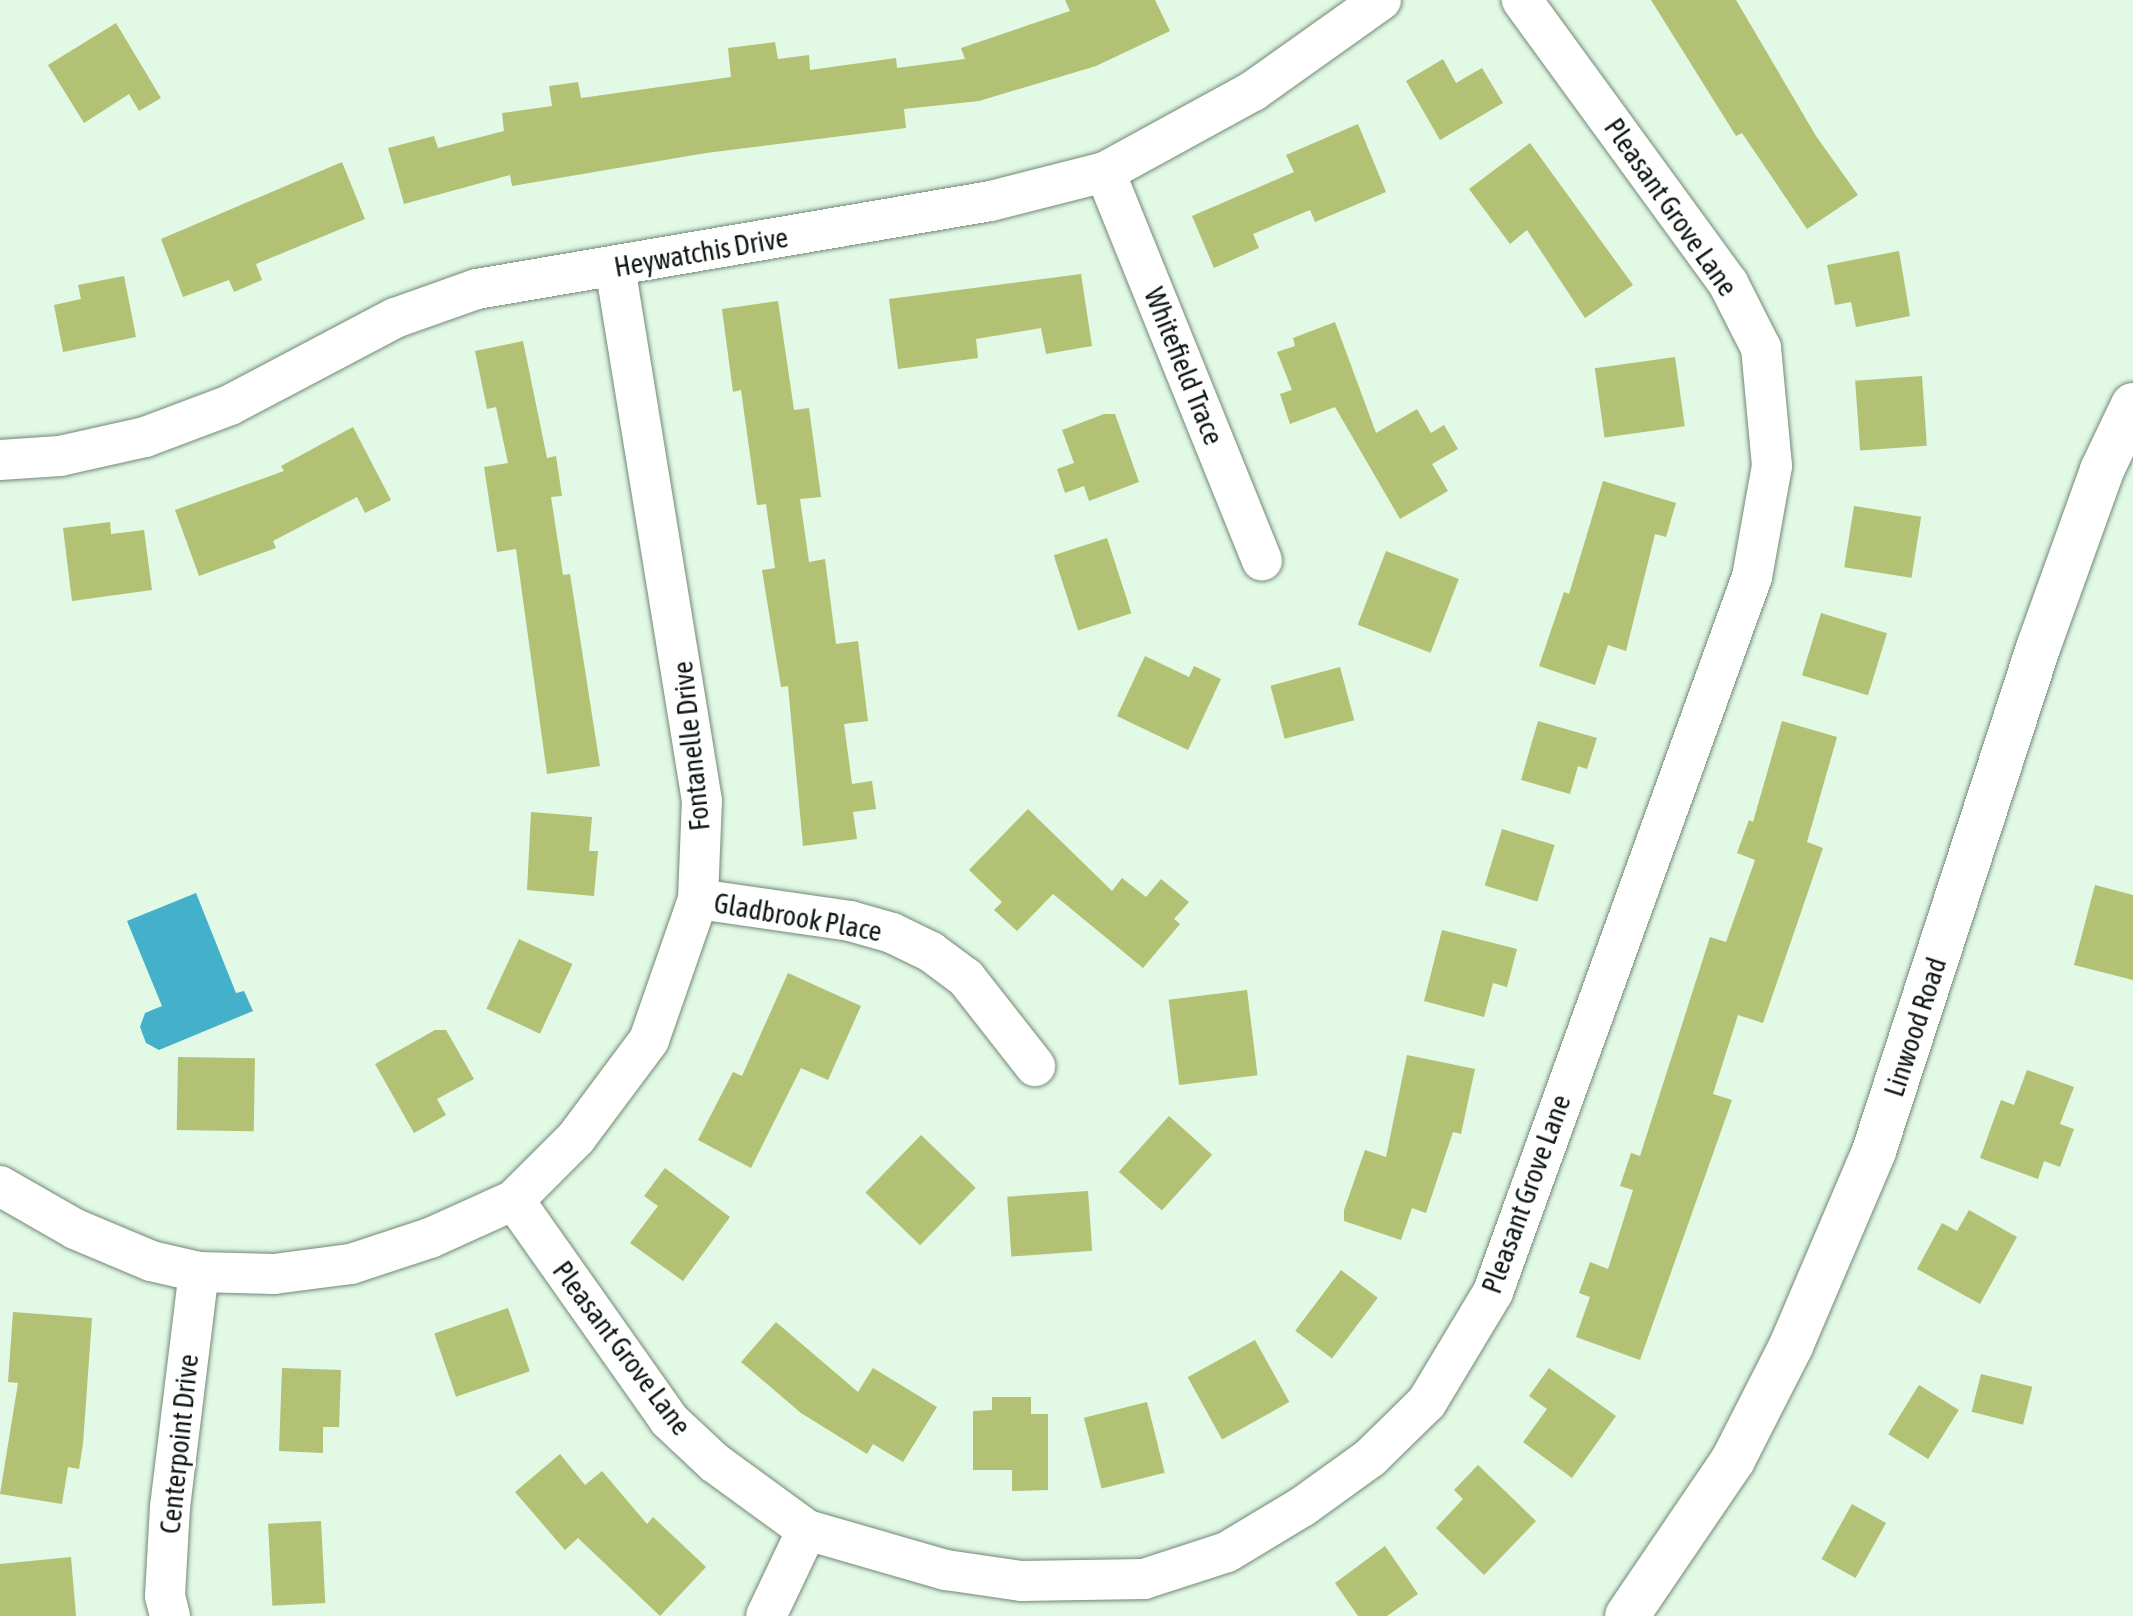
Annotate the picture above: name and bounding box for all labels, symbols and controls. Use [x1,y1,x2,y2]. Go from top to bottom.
street label: Pleasant Grove Lane [1597,112,1745,302]
street label: Heywatchis Drive [611,220,791,284]
street label: Whitefield Trace [1137,283,1231,449]
street label: Fontanelle Drive [665,660,717,832]
street label: Gladbrook Place [711,886,885,948]
street label: Linwood Road [1877,953,1953,1101]
street label: Pleasant Grove Lane [1474,1090,1578,1298]
street label: Pleasant Grove Lane [546,1254,698,1442]
street label: Centerpoint Drive [153,1353,205,1535]

